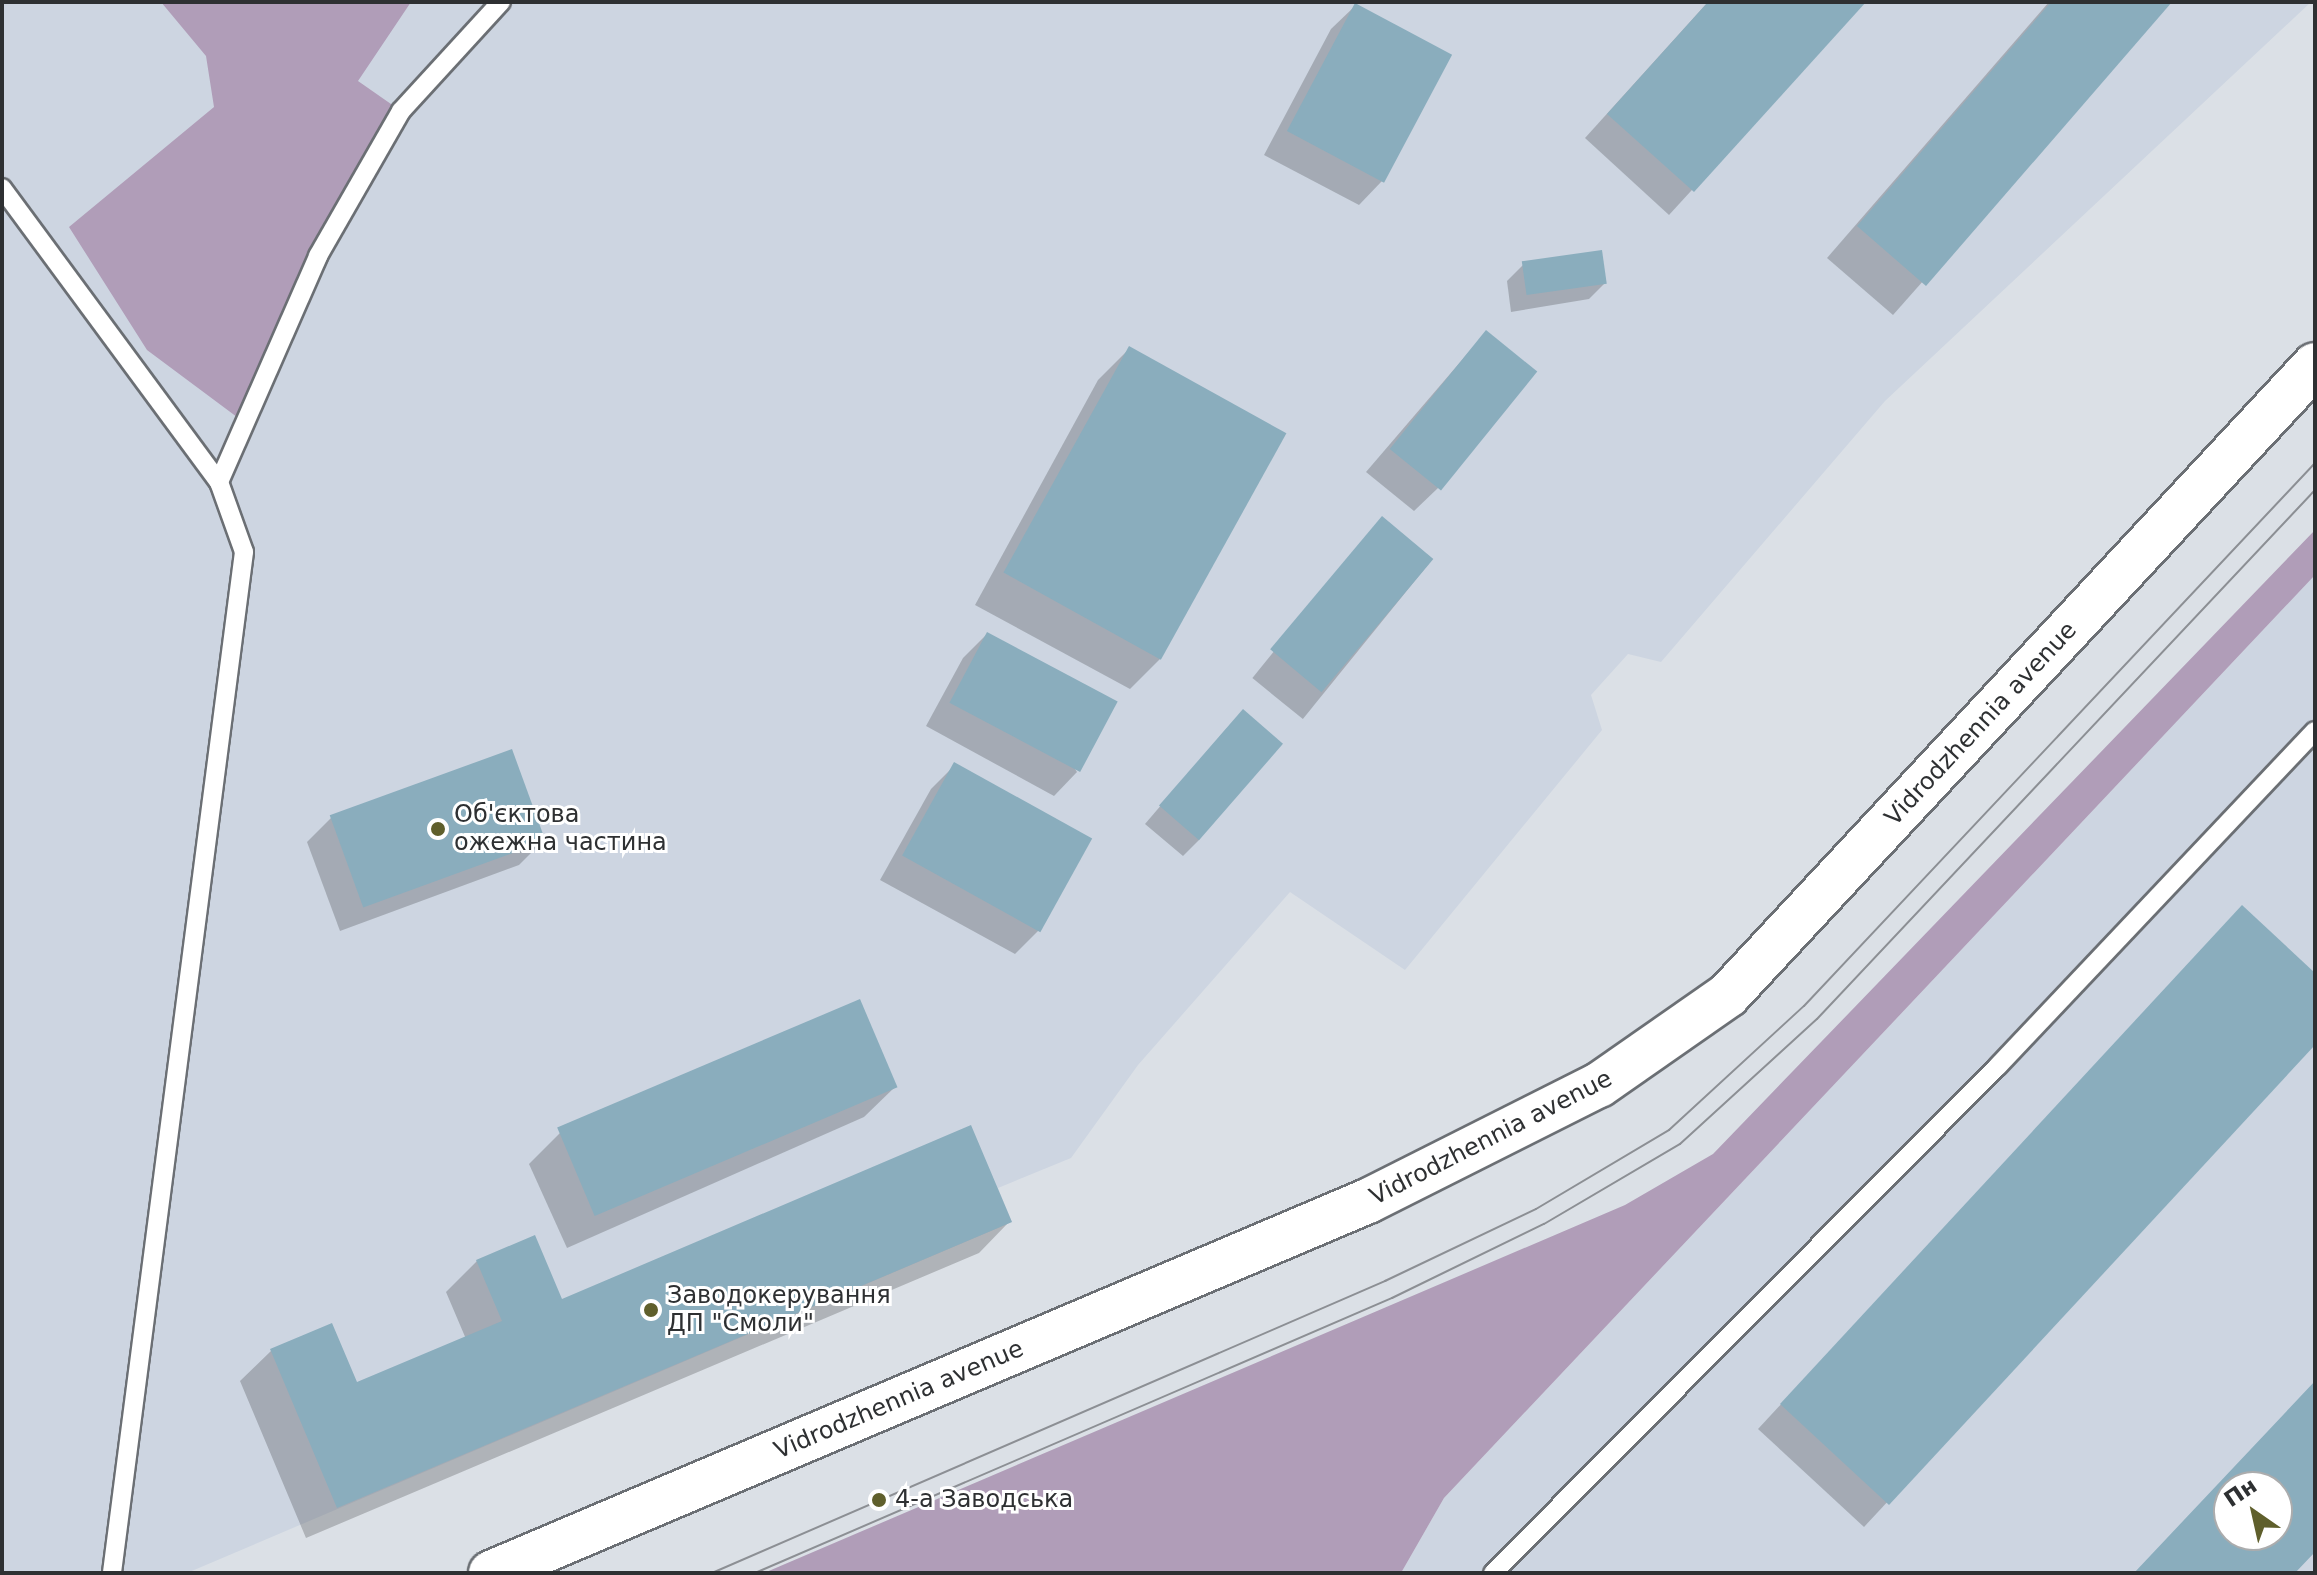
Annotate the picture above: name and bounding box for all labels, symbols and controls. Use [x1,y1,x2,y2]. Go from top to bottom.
street label: Vidrodzhennia avenue [1879,616,2083,832]
place label: Об'єктова ожежна частина [454,801,667,857]
marker: Об'єктова ожежна частина [429,820,447,838]
street label: Vidrodzhennia avenue [1365,1064,1617,1212]
place label: Заводокерування ДП "Смоли" [667,1282,891,1338]
marker: Заводокерування ДП "Смоли" [642,1301,660,1319]
street label: Vidrodzhennia avenue [770,1334,1028,1466]
north arrow [2213,1471,2293,1551]
text: Пн [2219,1473,2261,1512]
place label: 4-а Заводська [895,1486,1073,1514]
marker: 4-а Заводська [870,1491,888,1509]

